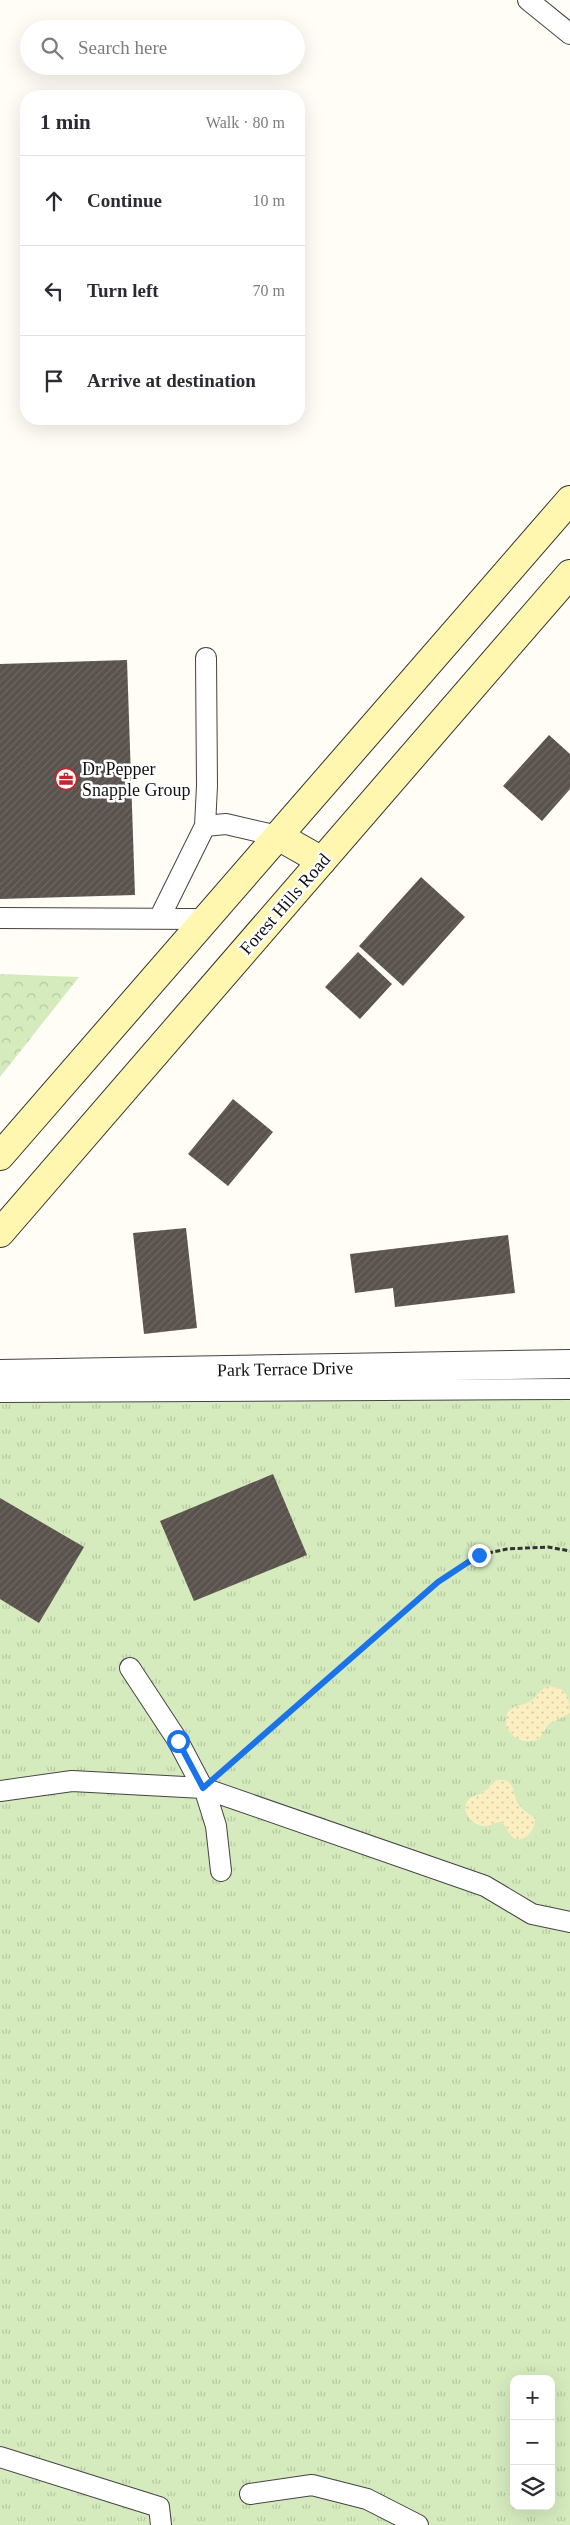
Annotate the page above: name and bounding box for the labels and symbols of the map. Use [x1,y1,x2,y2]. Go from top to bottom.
place label: Dr Pepper Snapple Group [82,759,190,800]
office icon: Dr Pepper Snapple Group [54,767,78,791]
street label: Forest Hills Road [236,850,334,958]
street label: Park Terrace Drive [217,1358,353,1380]
route end [468,1544,491,1567]
route start [167,1730,190,1753]

